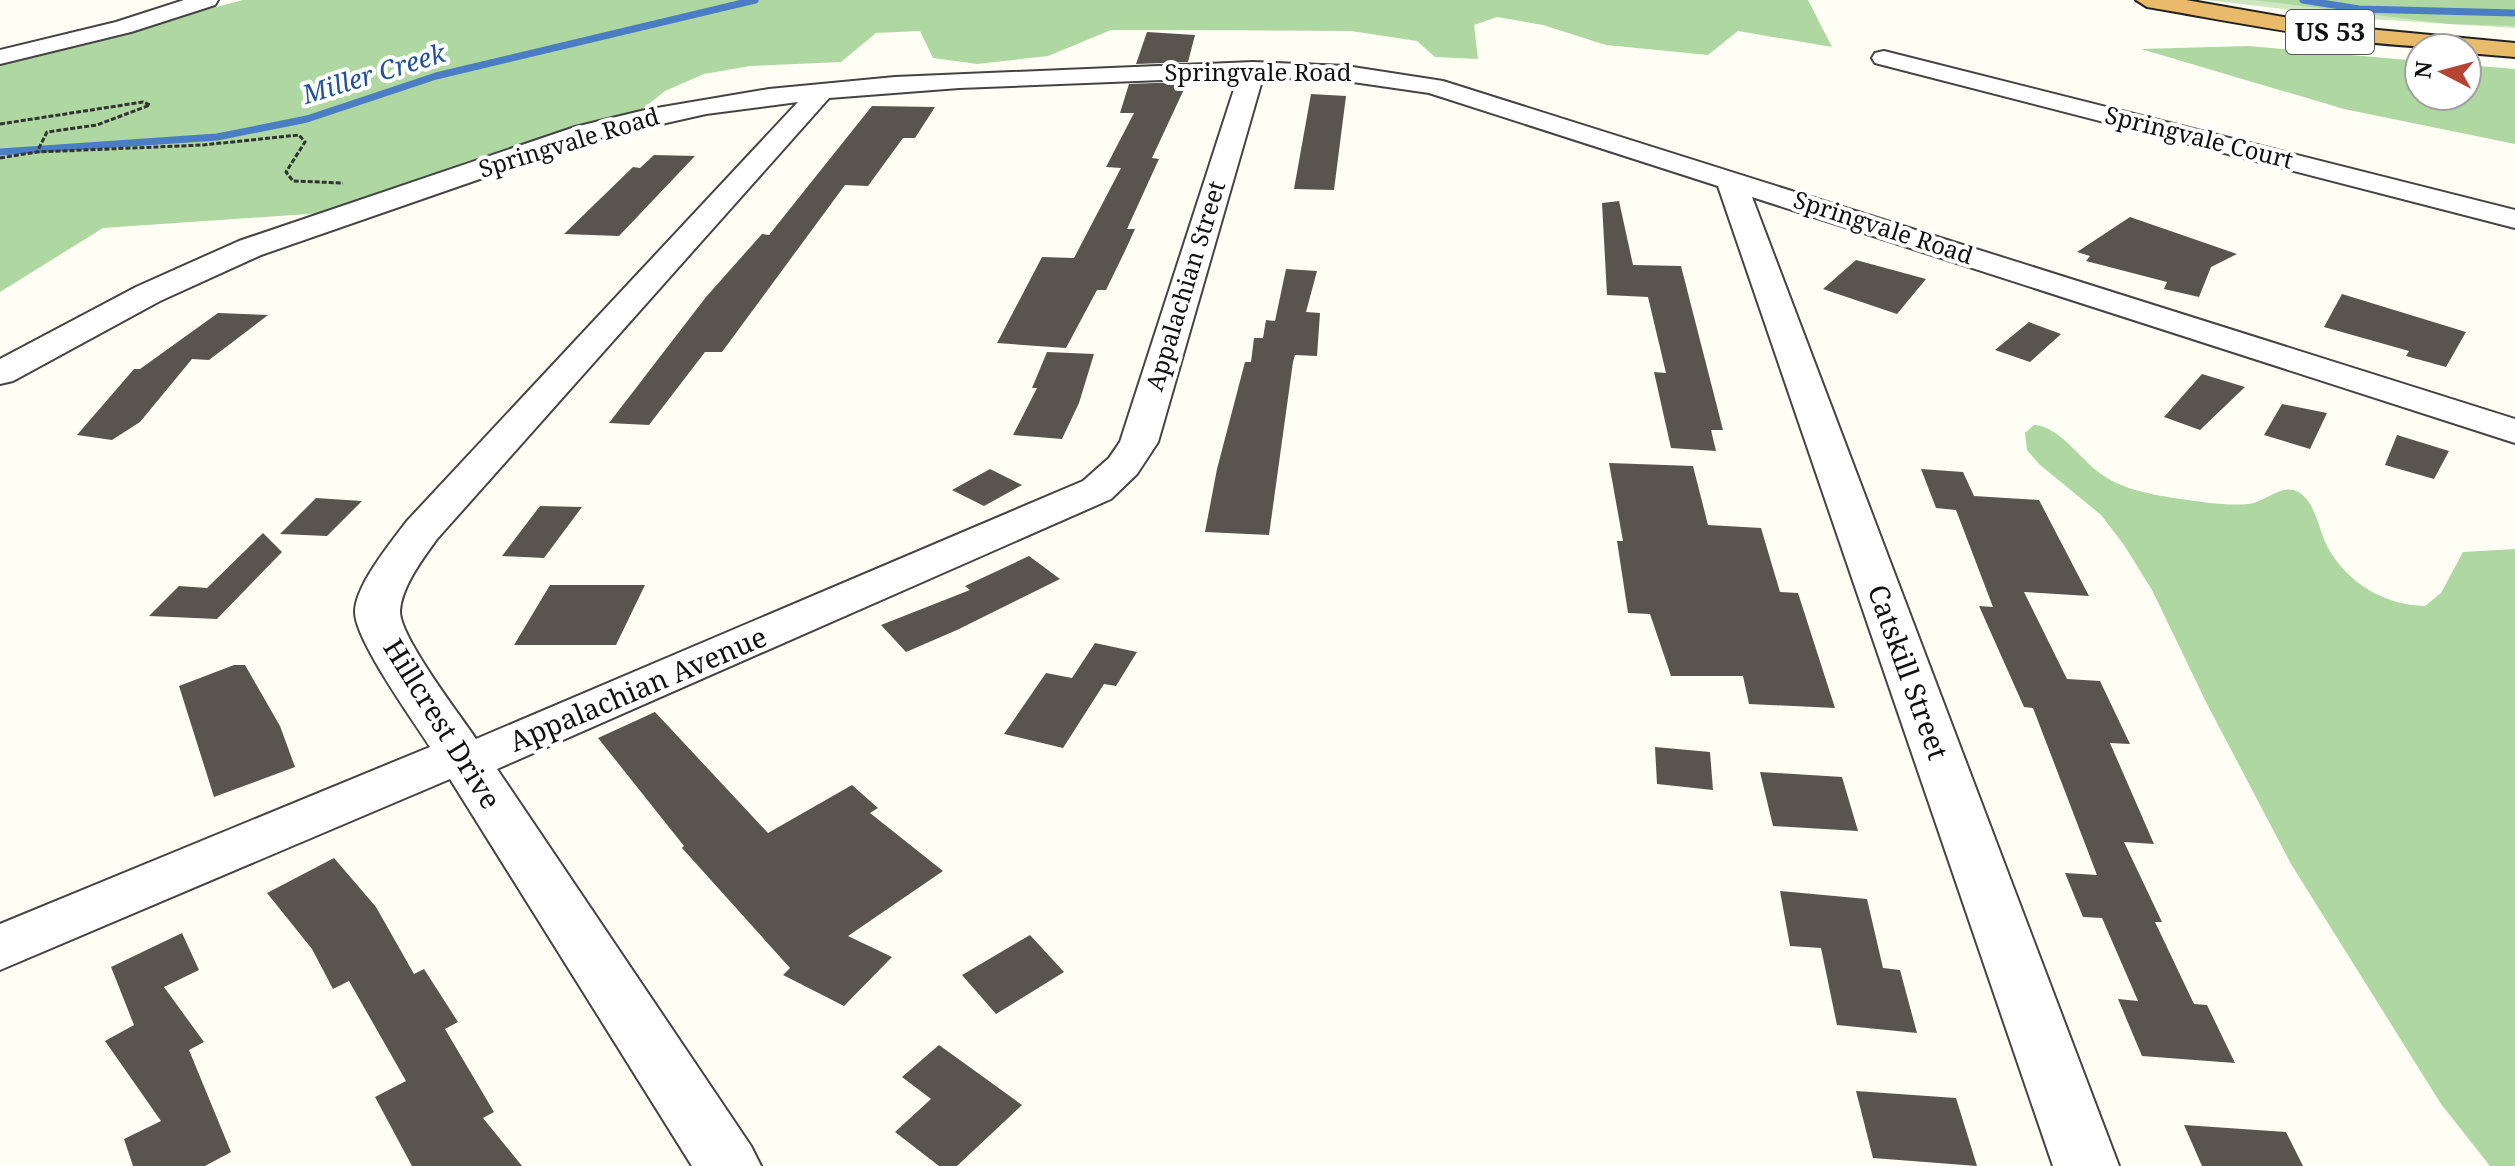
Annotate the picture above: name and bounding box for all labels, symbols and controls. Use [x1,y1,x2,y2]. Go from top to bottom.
road number: US 53 [2286,10,2374,54]
north arrow [2403,32,2483,112]
water label: Miller Creek [297,34,451,112]
street label: Springvale Road [1165,55,1352,88]
text: N [2406,60,2438,80]
street label: Springvale Court [2102,97,2297,176]
street label: Springvale Road [474,98,663,185]
street label: Appalachian Street [1137,177,1232,395]
street label: Springvale Road [1789,182,1978,271]
street label: Catskill Street [1860,579,1958,765]
street label: Appalachian Avenue [503,617,772,759]
street label: Hillcrest Drive [375,631,510,816]

